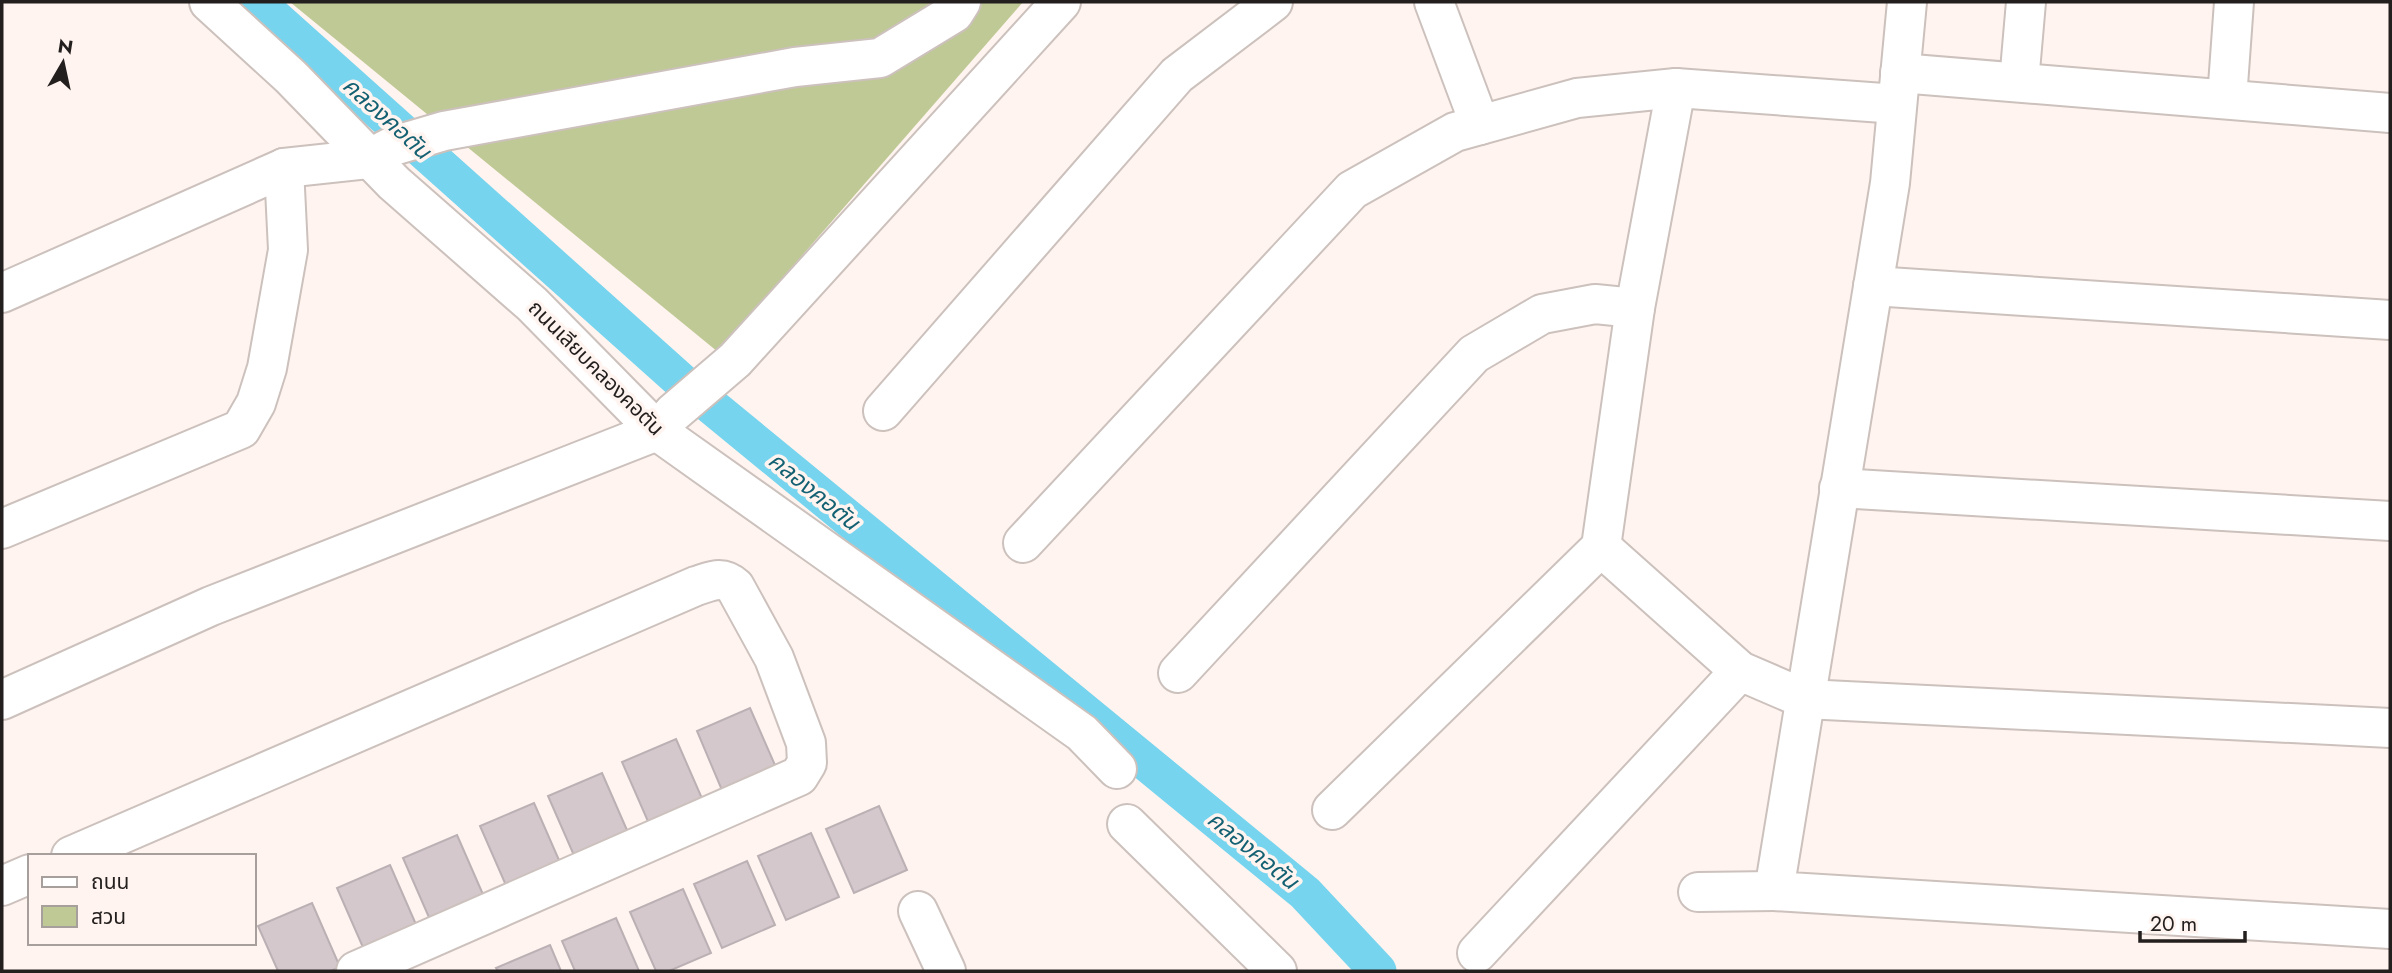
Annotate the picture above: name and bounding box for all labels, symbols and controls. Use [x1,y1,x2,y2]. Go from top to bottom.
north arrow [28,28,98,98]
text: N [56,32,75,61]
water label: คลองคอตัน [335,69,440,168]
street label: ถนนเลียบคลองคอตัน [521,293,671,443]
water label: คลองคอตัน [761,444,868,540]
water label: คลองคอตัน [1200,803,1307,899]
legend [28,854,256,945]
text: ถนน [91,867,129,897]
scale bar [2140,900,2245,944]
text: สวน [91,902,126,932]
text: 20 m [2150,909,2197,939]

